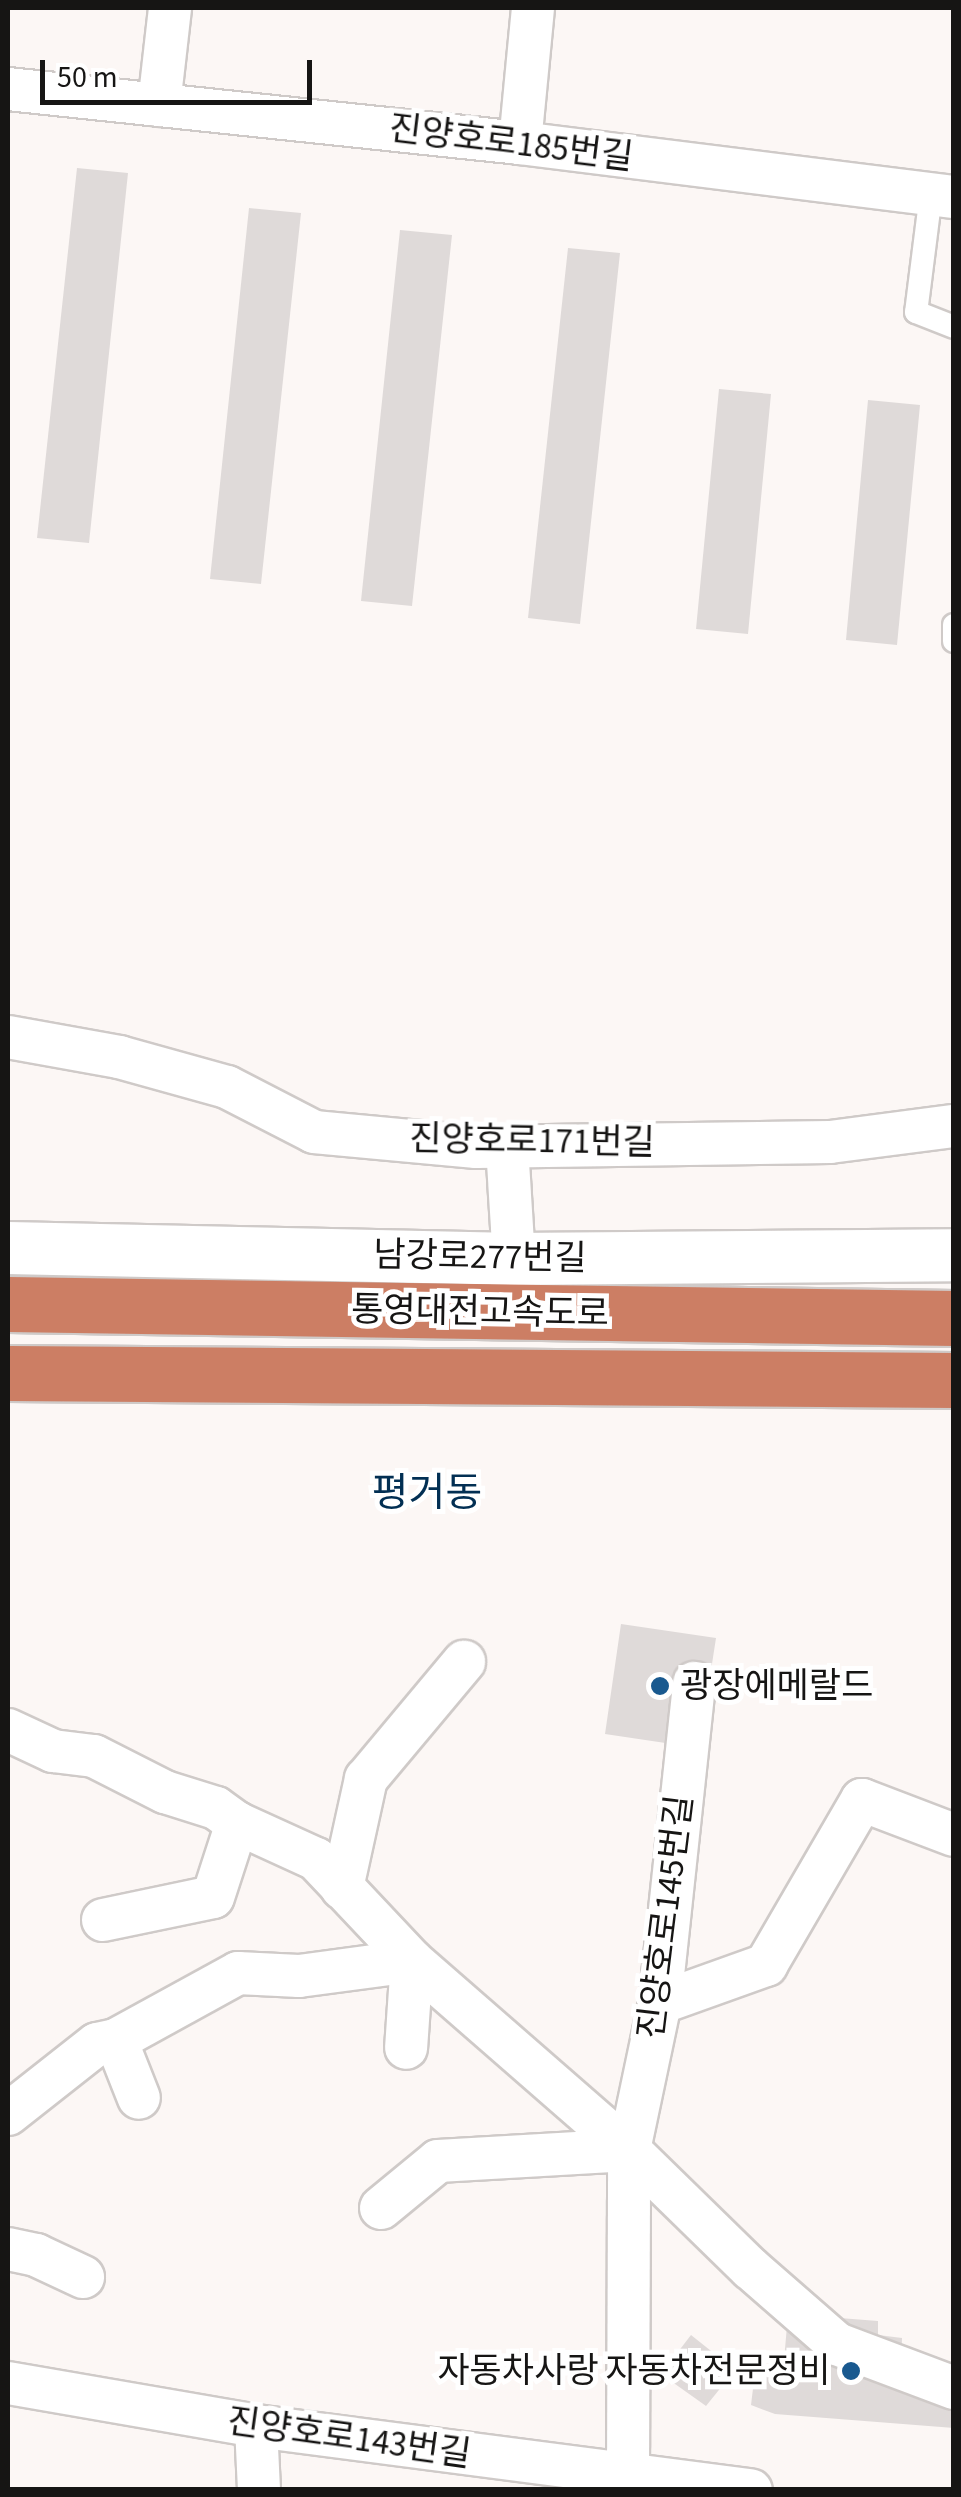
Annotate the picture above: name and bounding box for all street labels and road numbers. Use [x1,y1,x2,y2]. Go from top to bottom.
street label: 진양호로185번길 [387,107,635,179]
street label: 진양호로171번길 [409,1118,655,1164]
street label: 남강로277번길 [373,1234,587,1280]
street label: 통영대전고속도로 [351,1289,609,1335]
street label: 진양호로145번길 [630,1793,702,2041]
street label: 진양호로143번길 [225,2400,473,2476]

